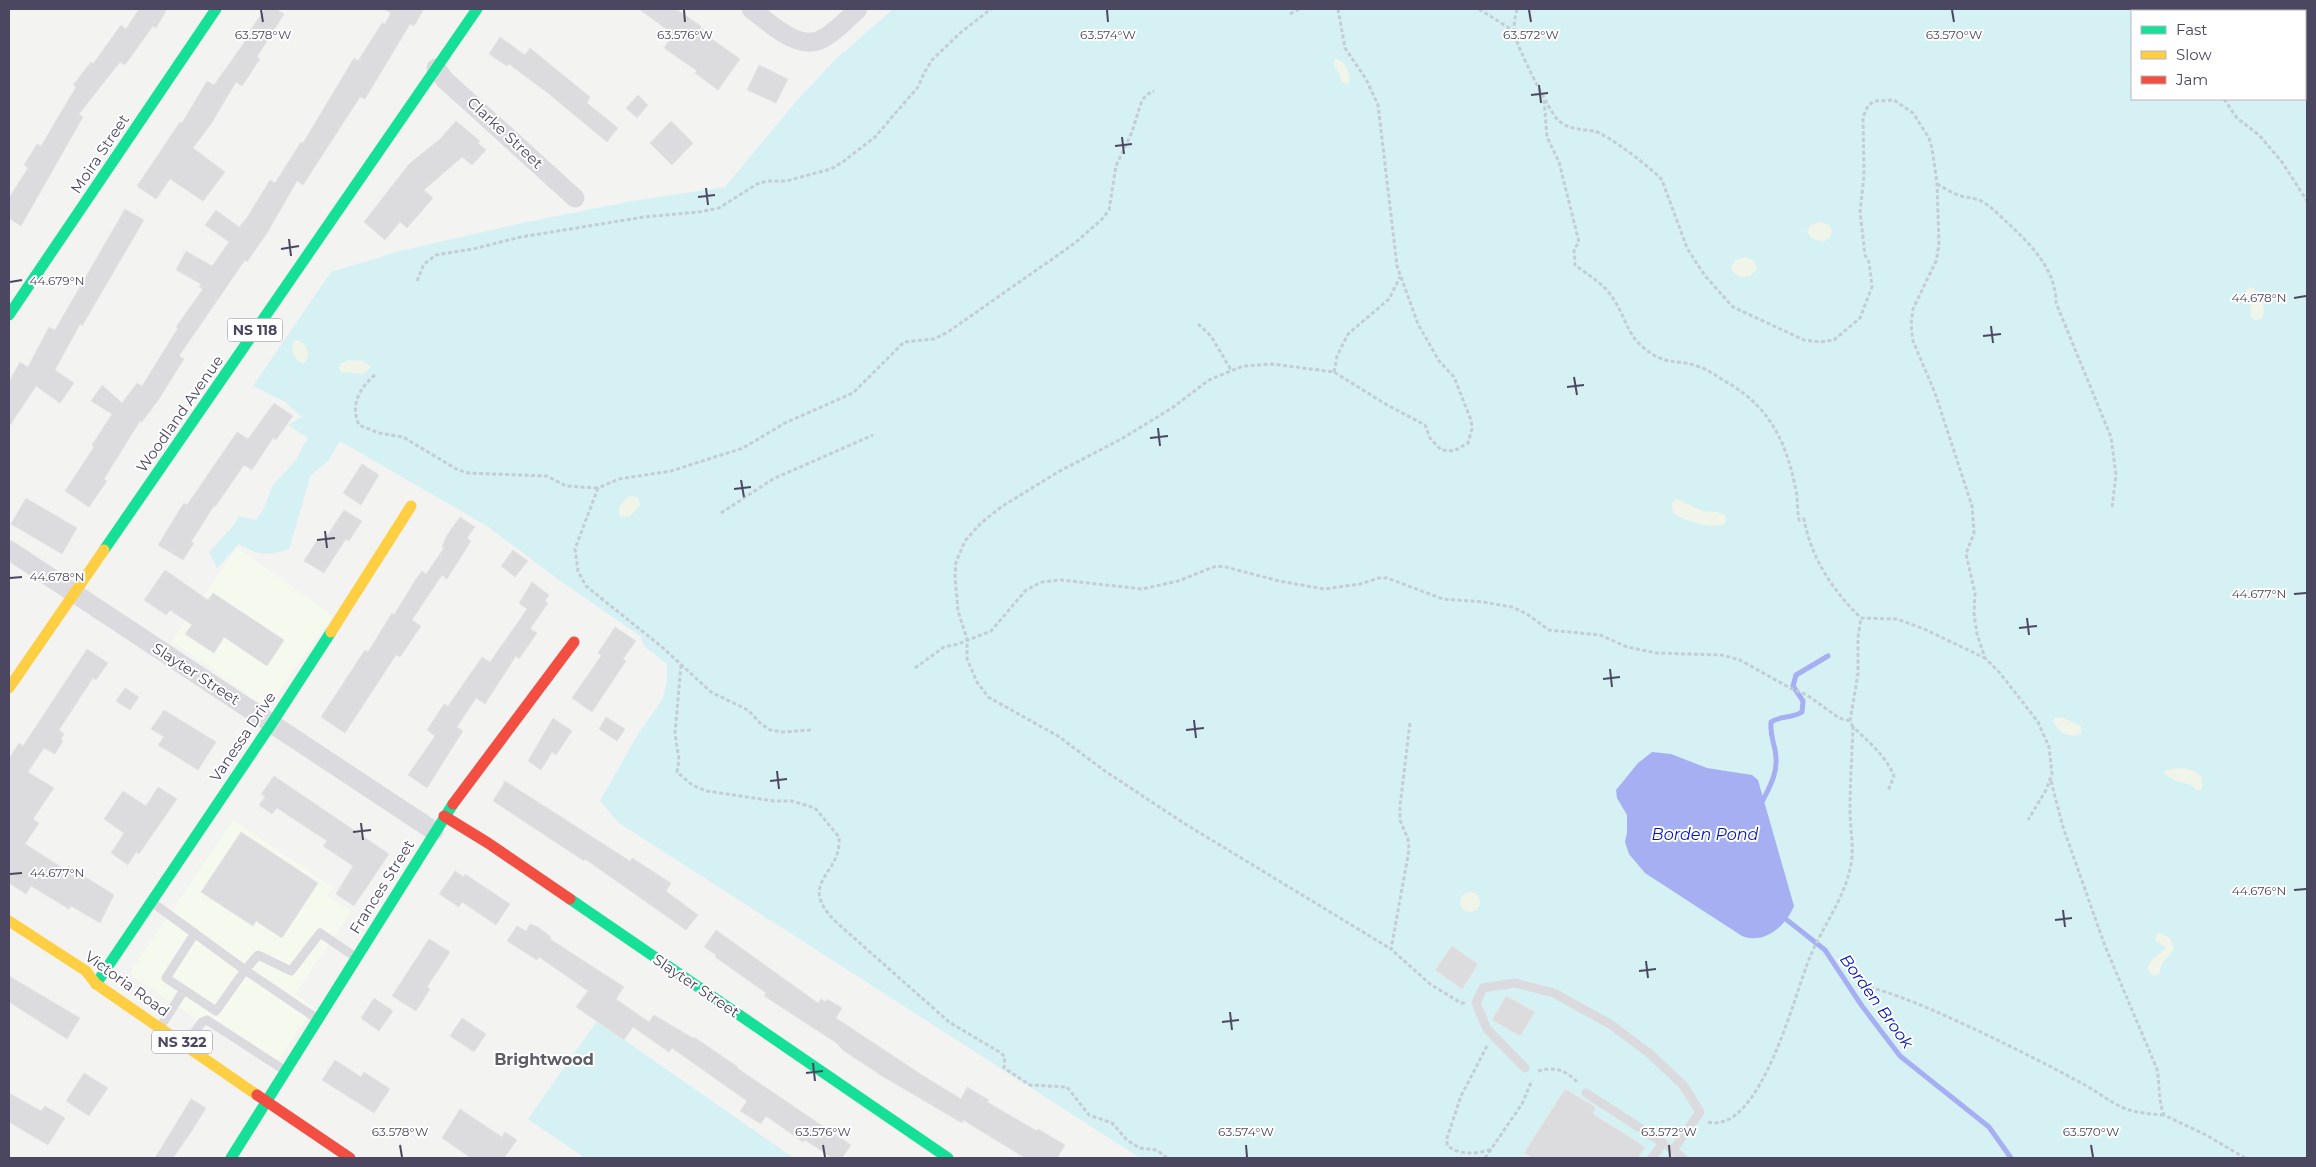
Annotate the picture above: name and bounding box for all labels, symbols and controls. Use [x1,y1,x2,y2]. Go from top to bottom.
legend [2131,10,2306,100]
text: Fast [2176,20,2207,39]
text: 63.578°W [235,27,291,42]
text: 63.576°W [657,27,713,42]
text: 63.574°W [1080,27,1136,42]
text: 63.572°W [1503,27,1559,42]
text: 63.570°W [1926,27,1982,42]
text: Slow [2176,45,2212,64]
text: Jam [2175,70,2208,89]
street label: Clarke Street [464,93,547,172]
street label: Moira Street [66,111,133,197]
text: 44.679°N [30,273,84,288]
text: 44.678°N [2231,290,2287,305]
road number: NS 118 [228,318,282,342]
street label: Woodland Avenue [132,352,227,476]
text: 44.678°N [29,569,85,584]
text: 44.677°N [2232,586,2286,601]
street label: Slayter Street [149,638,243,709]
street label: Vanessa Drive [206,688,280,785]
water label: Borden Pond [1652,825,1759,844]
street label: Frances Street [345,836,418,937]
text: 44.677°N [30,865,84,880]
text: 44.676°N [2232,883,2286,898]
street label: Victoria Road [81,947,173,1021]
street label: Slayter Street [649,950,743,1021]
water label: Borden Brook [1836,951,1918,1053]
road number: NS 322 [152,1030,212,1054]
district label: Brightwood [494,1050,594,1069]
text: 63.578°W [372,1124,428,1139]
text: 63.576°W [795,1124,851,1139]
text: 63.574°W [1218,1124,1274,1139]
text: 63.572°W [1641,1124,1697,1139]
text: 63.570°W [2063,1124,2119,1139]

